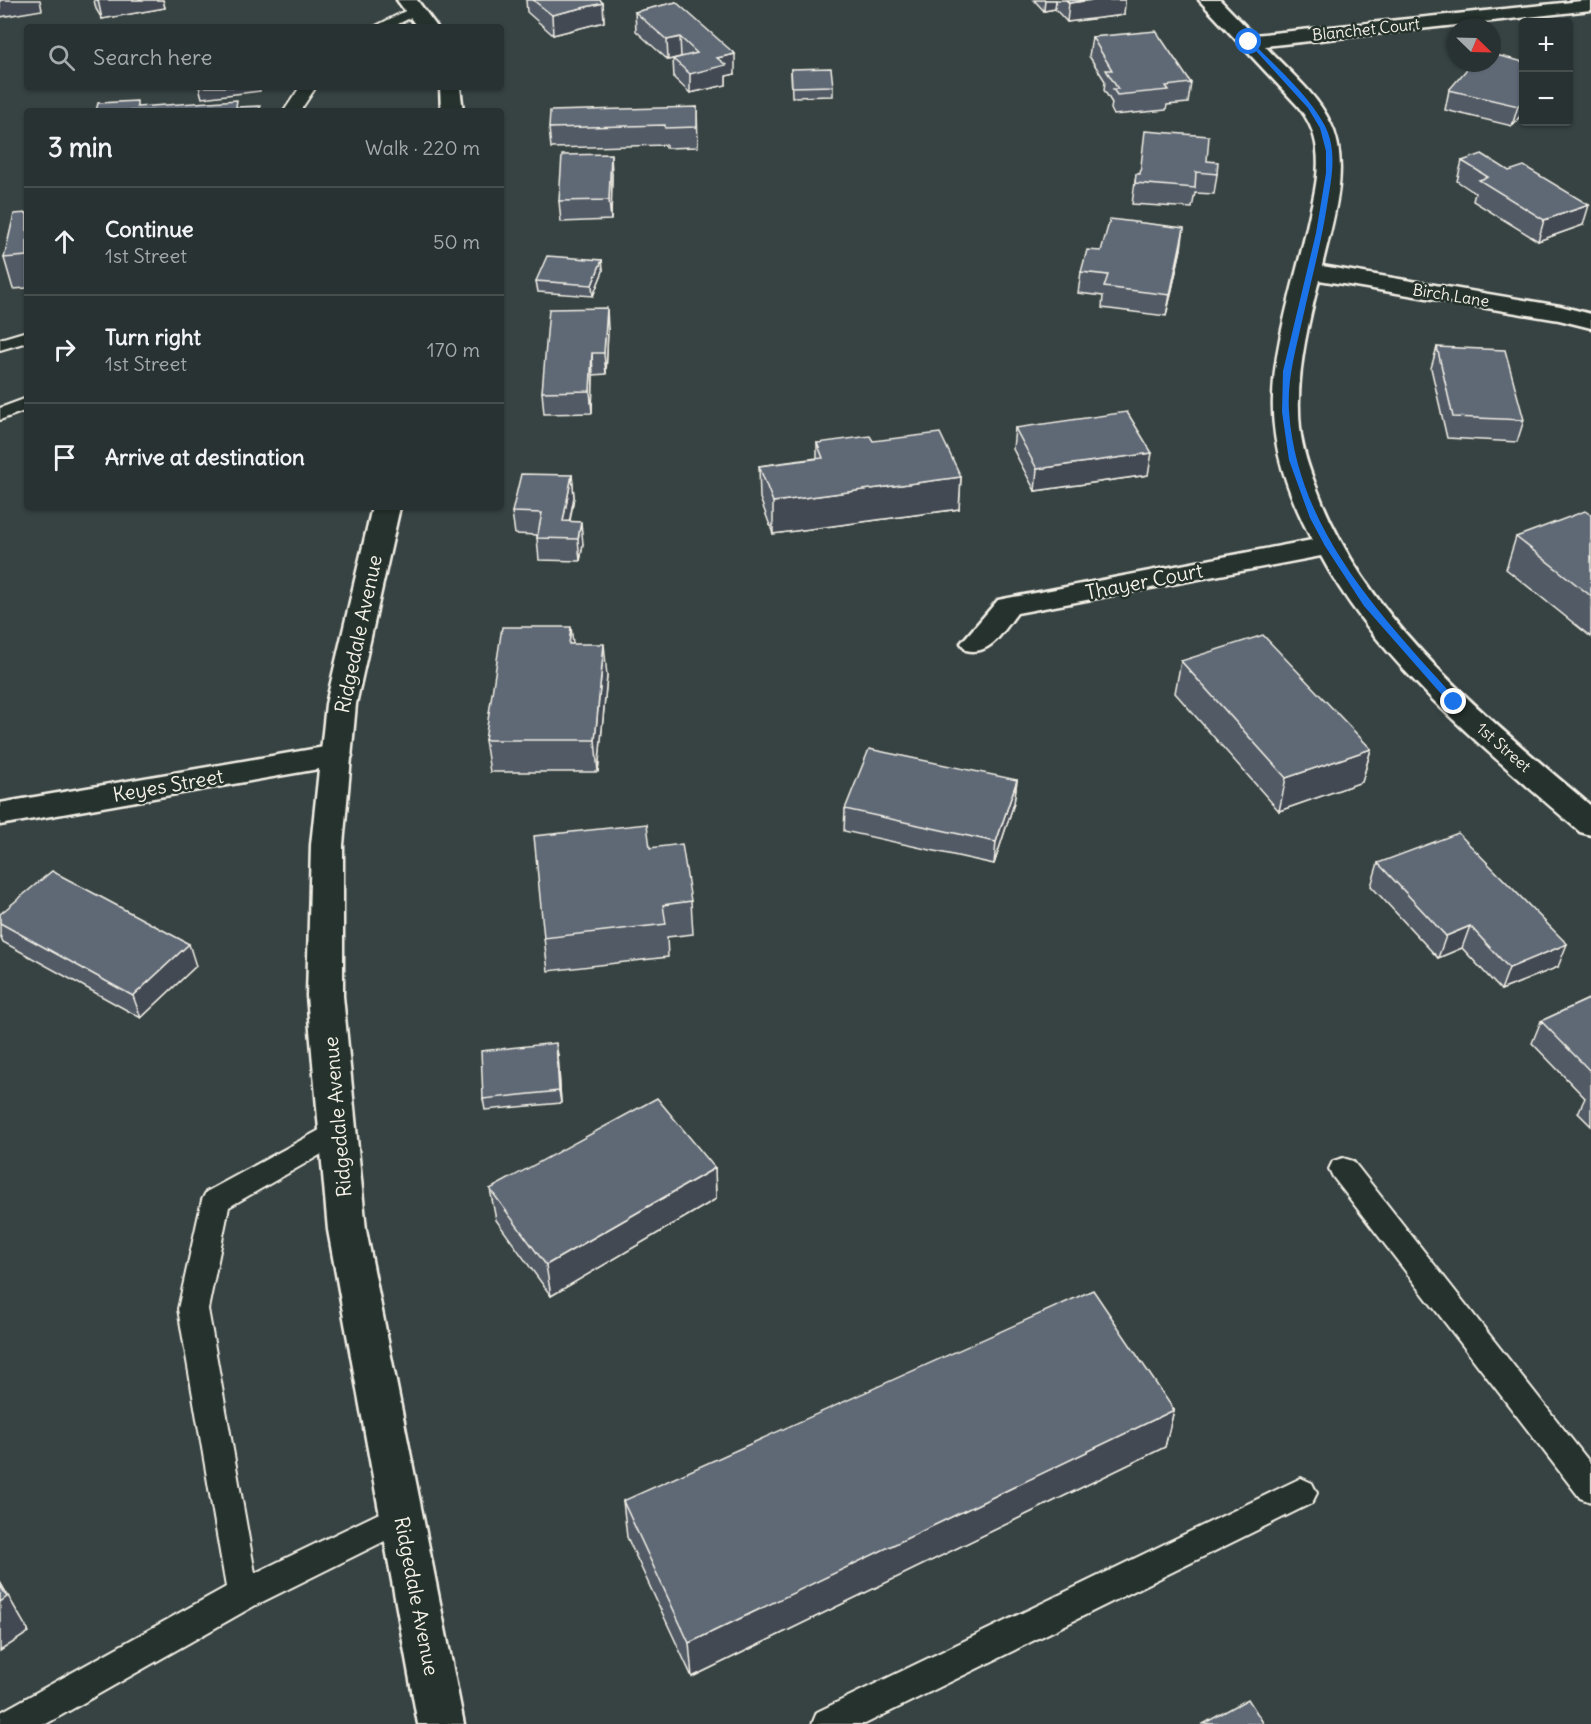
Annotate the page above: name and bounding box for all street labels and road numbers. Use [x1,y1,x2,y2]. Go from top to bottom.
street label: Blanchet Court [1311,13,1421,45]
street label: Birch Lane [1411,279,1491,311]
street label: Ridgedale Avenue [329,553,387,715]
street label: Thayer Court [1083,557,1205,605]
street label: 1st Street [1473,718,1536,776]
street label: Keyes Street [111,763,226,807]
street label: Ridgedale Avenue [318,1036,356,1198]
street label: Ridgedale Avenue [389,1515,445,1677]

